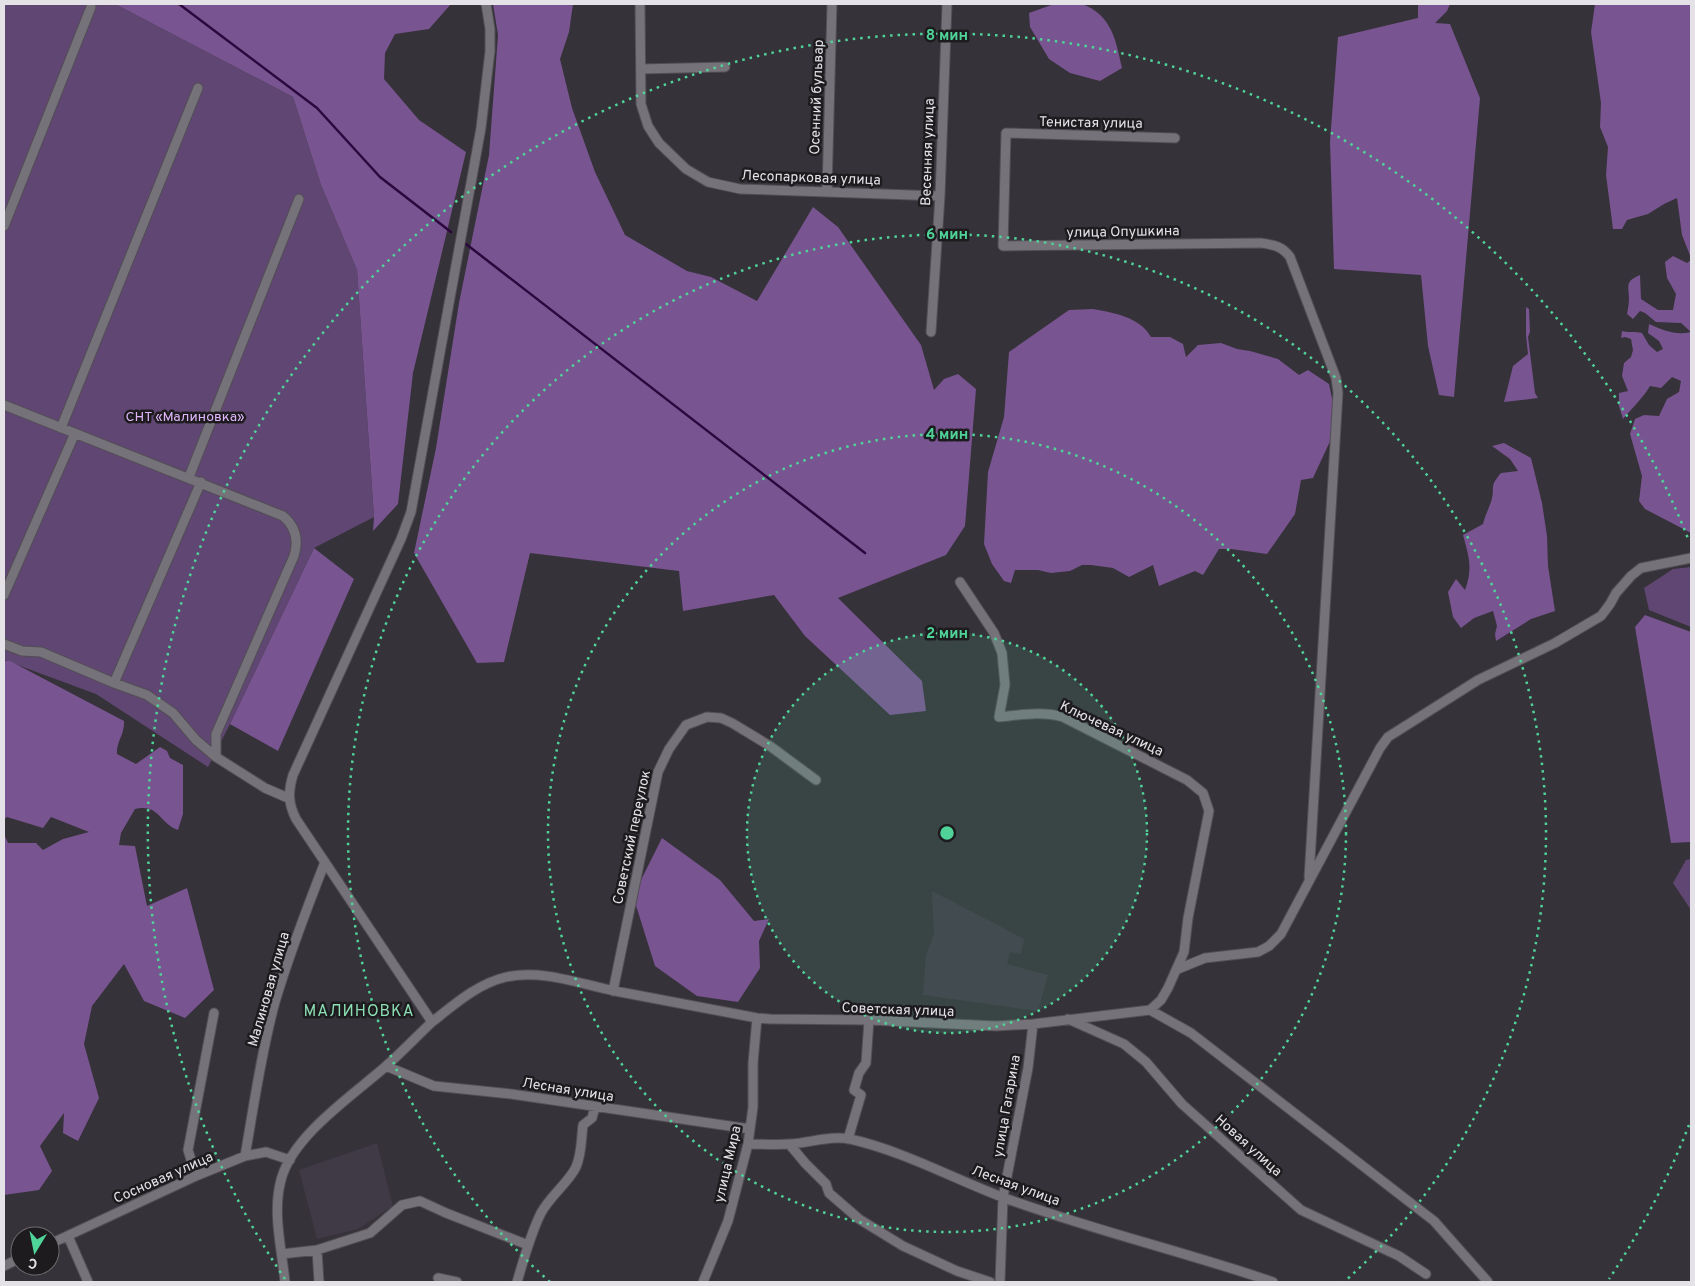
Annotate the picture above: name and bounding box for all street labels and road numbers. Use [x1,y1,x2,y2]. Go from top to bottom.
street label: Осенний бульвар [807,39,828,155]
street label: Весенняя улица [918,98,939,206]
street label: Тенистая улица [1039,114,1143,133]
street label: Лесопарковая улица [741,168,881,189]
street label: улица Опушкина [1066,223,1180,242]
street label: Ключевая улица [1057,698,1166,761]
street label: Советский переулок [610,769,655,906]
street label: Малиновая улица [245,930,294,1049]
street label: Советская улица [841,1000,955,1021]
street label: улица Гагарина [990,1054,1025,1159]
street label: Лесная улица [521,1075,615,1106]
street label: Новая улица [1211,1112,1285,1181]
street label: улица Мира [711,1124,746,1204]
street label: Сосновая улица [111,1149,216,1208]
street label: Лесная улица [969,1163,1062,1210]

